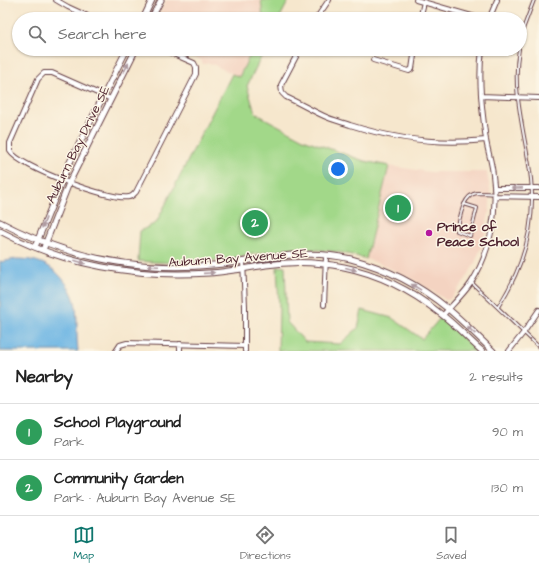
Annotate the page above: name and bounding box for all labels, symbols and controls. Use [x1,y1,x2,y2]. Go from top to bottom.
search box [12,12,527,56]
icon: search [26,23,48,45]
text: Search here [58,24,147,45]
one-way arrow [123,62,130,74]
street label: Auburn Bay Drive SE [42,82,115,207]
your location [328,159,348,179]
one-way arrow [510,185,523,191]
pin: 1 [385,193,411,223]
pin: 2 [242,208,268,238]
one-way arrow [41,218,47,230]
place label: Prince of Peace School [437,218,519,251]
marker: Prince of Peace School [424,228,434,238]
street label: Auburn Bay Avenue SE [168,244,309,273]
one-way arrow [74,259,86,265]
one-way arrow [147,263,159,270]
one-way arrow [346,266,358,272]
one-way arrow [203,269,215,276]
one-way arrow [411,283,421,291]
one-way arrow [466,325,476,335]
text: Nearby [16,365,73,389]
text: 2 results [469,368,523,386]
text: School Playground [54,412,181,433]
text: 1 [28,423,30,441]
text: 90 m [492,423,523,441]
text: Park [54,433,84,451]
text: Community Garden [54,468,184,489]
text: 2 [25,479,33,497]
text: 130 m [491,479,523,497]
text: Park · Auburn Bay Avenue SE [54,489,236,507]
tab: Map [73,524,95,563]
tab: Directions [240,524,291,563]
tab: Saved [436,524,466,563]

